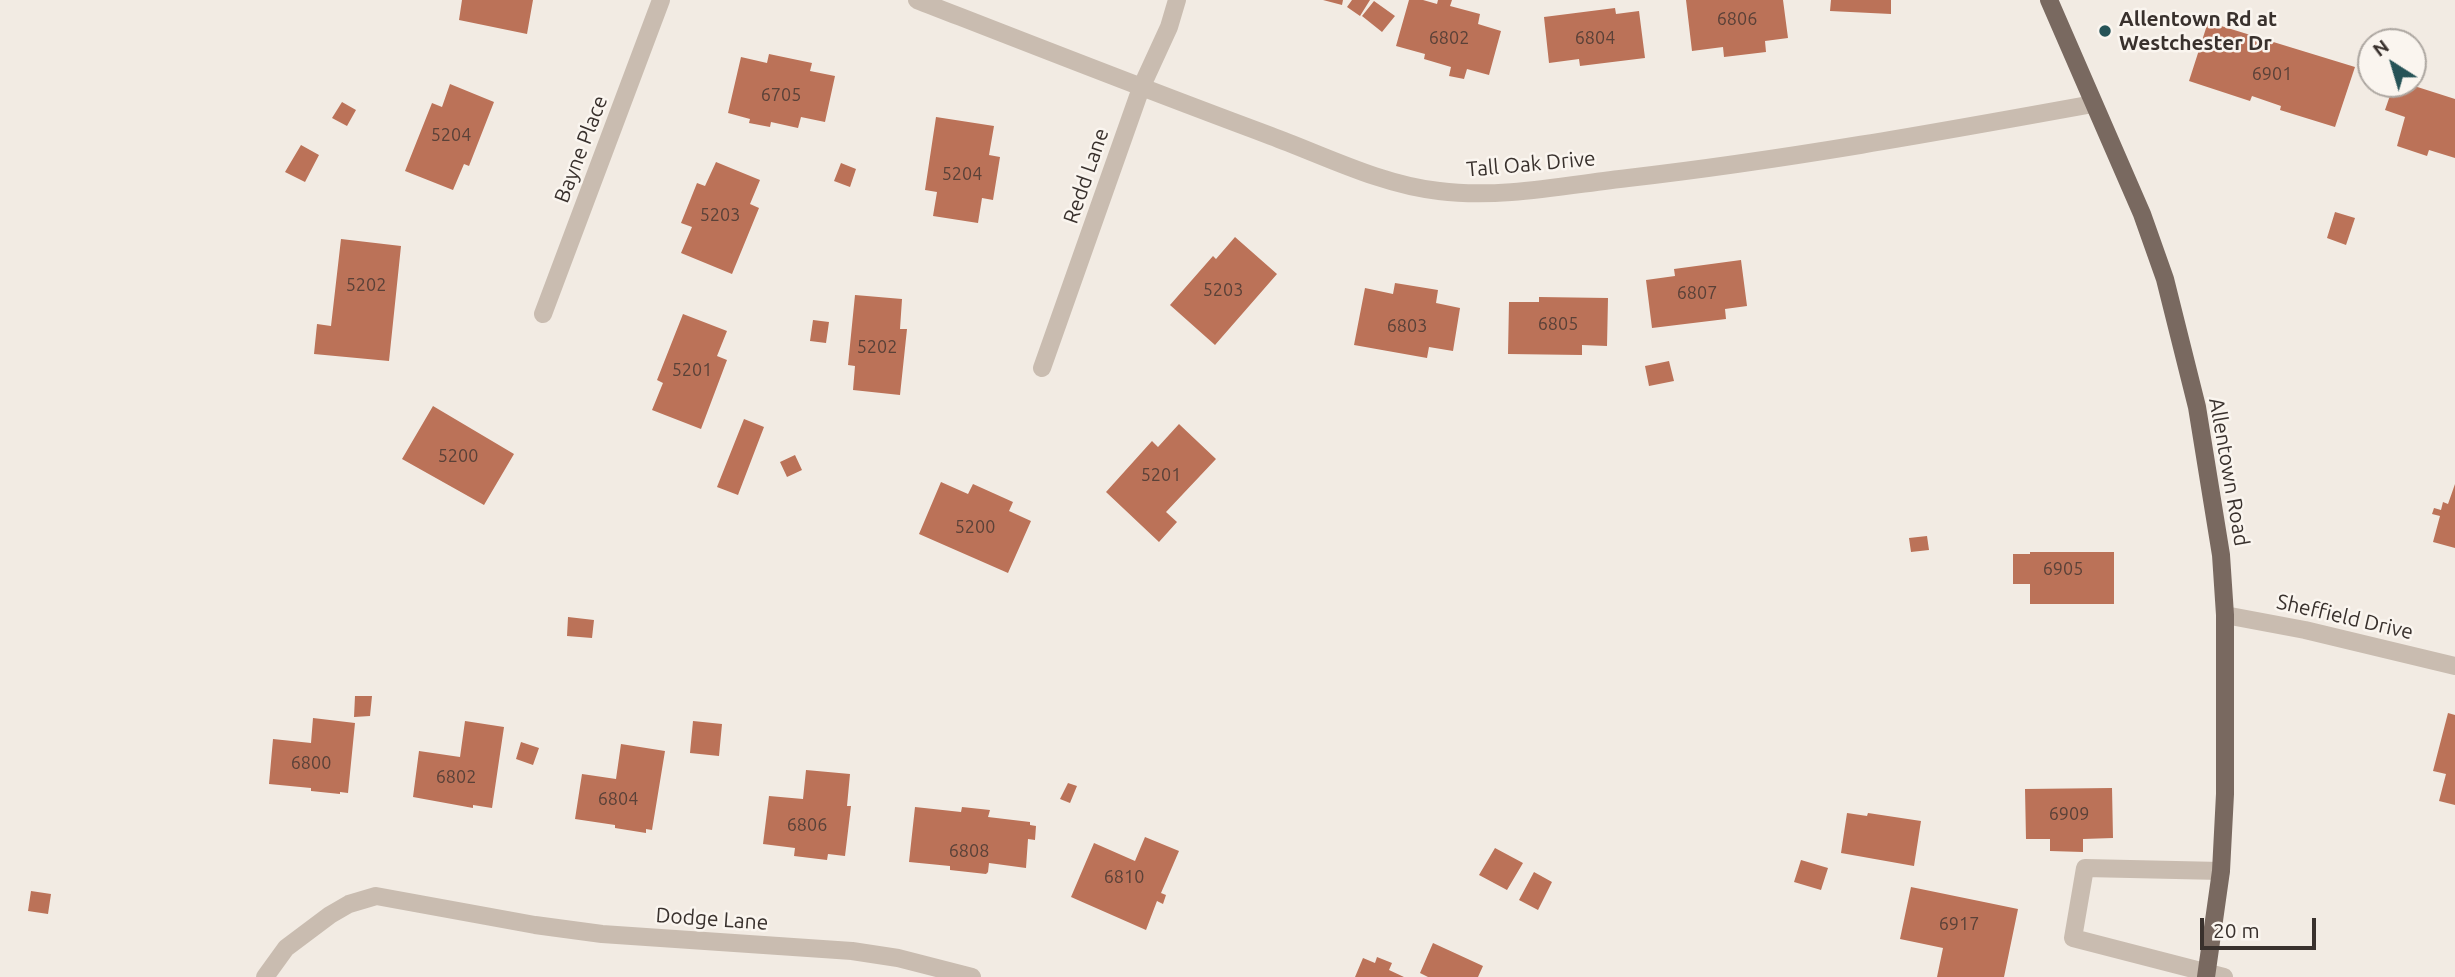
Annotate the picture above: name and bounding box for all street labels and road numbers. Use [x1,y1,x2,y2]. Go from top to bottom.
street label: Bayne Place [549,92,613,206]
street label: Redd Lane [1058,125,1114,227]
street label: Tall Oak Drive [1465,146,1597,182]
street label: Allentown Road [2204,396,2254,548]
street label: Sheffield Drive [2274,589,2416,645]
street label: Dodge Lane [655,902,769,936]

